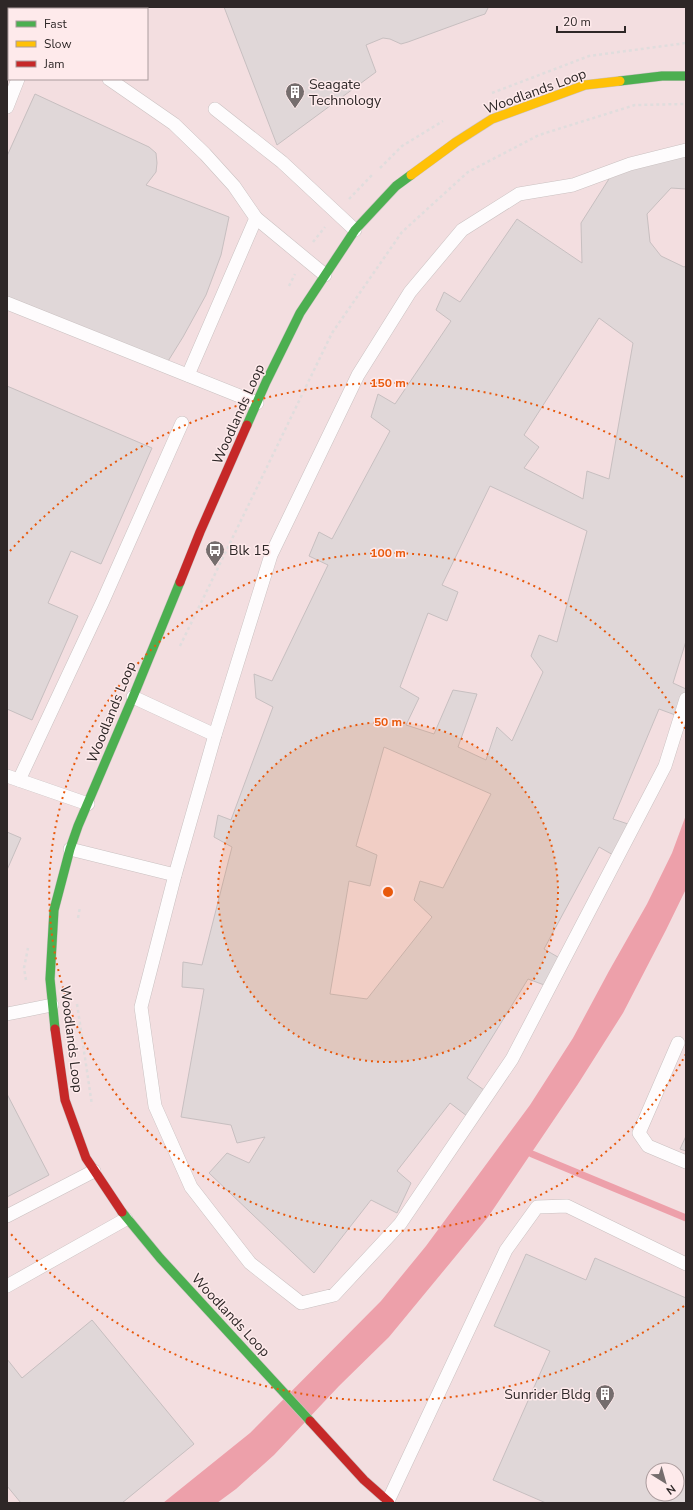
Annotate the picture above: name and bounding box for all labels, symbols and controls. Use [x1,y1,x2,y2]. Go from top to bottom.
legend [8,8,148,80]
scale bar [557,8,625,34]
text: 20 m [563,14,591,30]
text: Fast [44,16,67,32]
text: Slow [44,36,72,52]
text: Jam [43,56,65,72]
street label: Woodlands Loop [481,64,589,119]
place label: Seagate Technology [309,75,382,110]
building icon: Seagate Technology [284,81,306,109]
street label: Woodlands Loop [208,361,269,467]
text: 150 m [370,375,406,391]
bus stop icon: Blk 15 [204,539,226,567]
place label: Blk 15 [229,541,270,560]
text: 100 m [370,545,406,561]
street label: Woodlands Loop [83,659,140,766]
text: 50 m [374,714,402,730]
centre of rings [381,885,395,899]
street label: Woodlands Loop [56,985,87,1094]
street label: Woodlands Loop [187,1270,274,1361]
building icon: Sunrider Bldg [594,1383,616,1411]
place label: Sunrider Bldg [504,1385,591,1404]
north arrow [645,1462,685,1502]
text: N [663,1481,679,1498]

